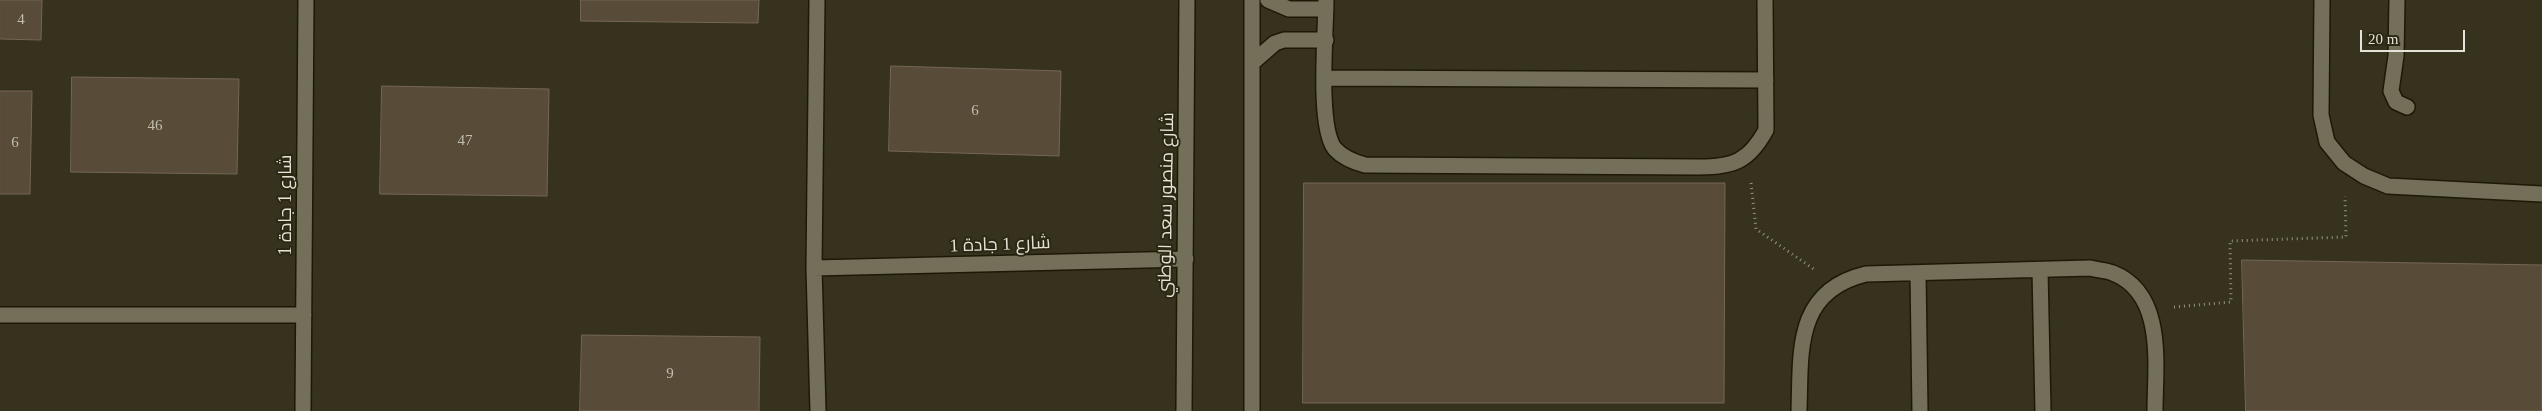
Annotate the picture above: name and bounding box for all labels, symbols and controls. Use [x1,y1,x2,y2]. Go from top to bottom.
house number: 4 [17,11,25,29]
scale bar [2362,20,2467,52]
text: 20 m [2368,31,2398,47]
house number: 6 [971,102,979,120]
street label: شارع منصور سعد الوطني [1155,112,1179,298]
house number: 46 [148,117,162,135]
house number: 47 [458,132,472,150]
house number: 6 [11,134,19,152]
street label: شارع 1 جادة 1 [275,155,297,255]
street label: شارع 1 جادة 1 [949,232,1051,258]
house number: 9 [666,365,674,383]

